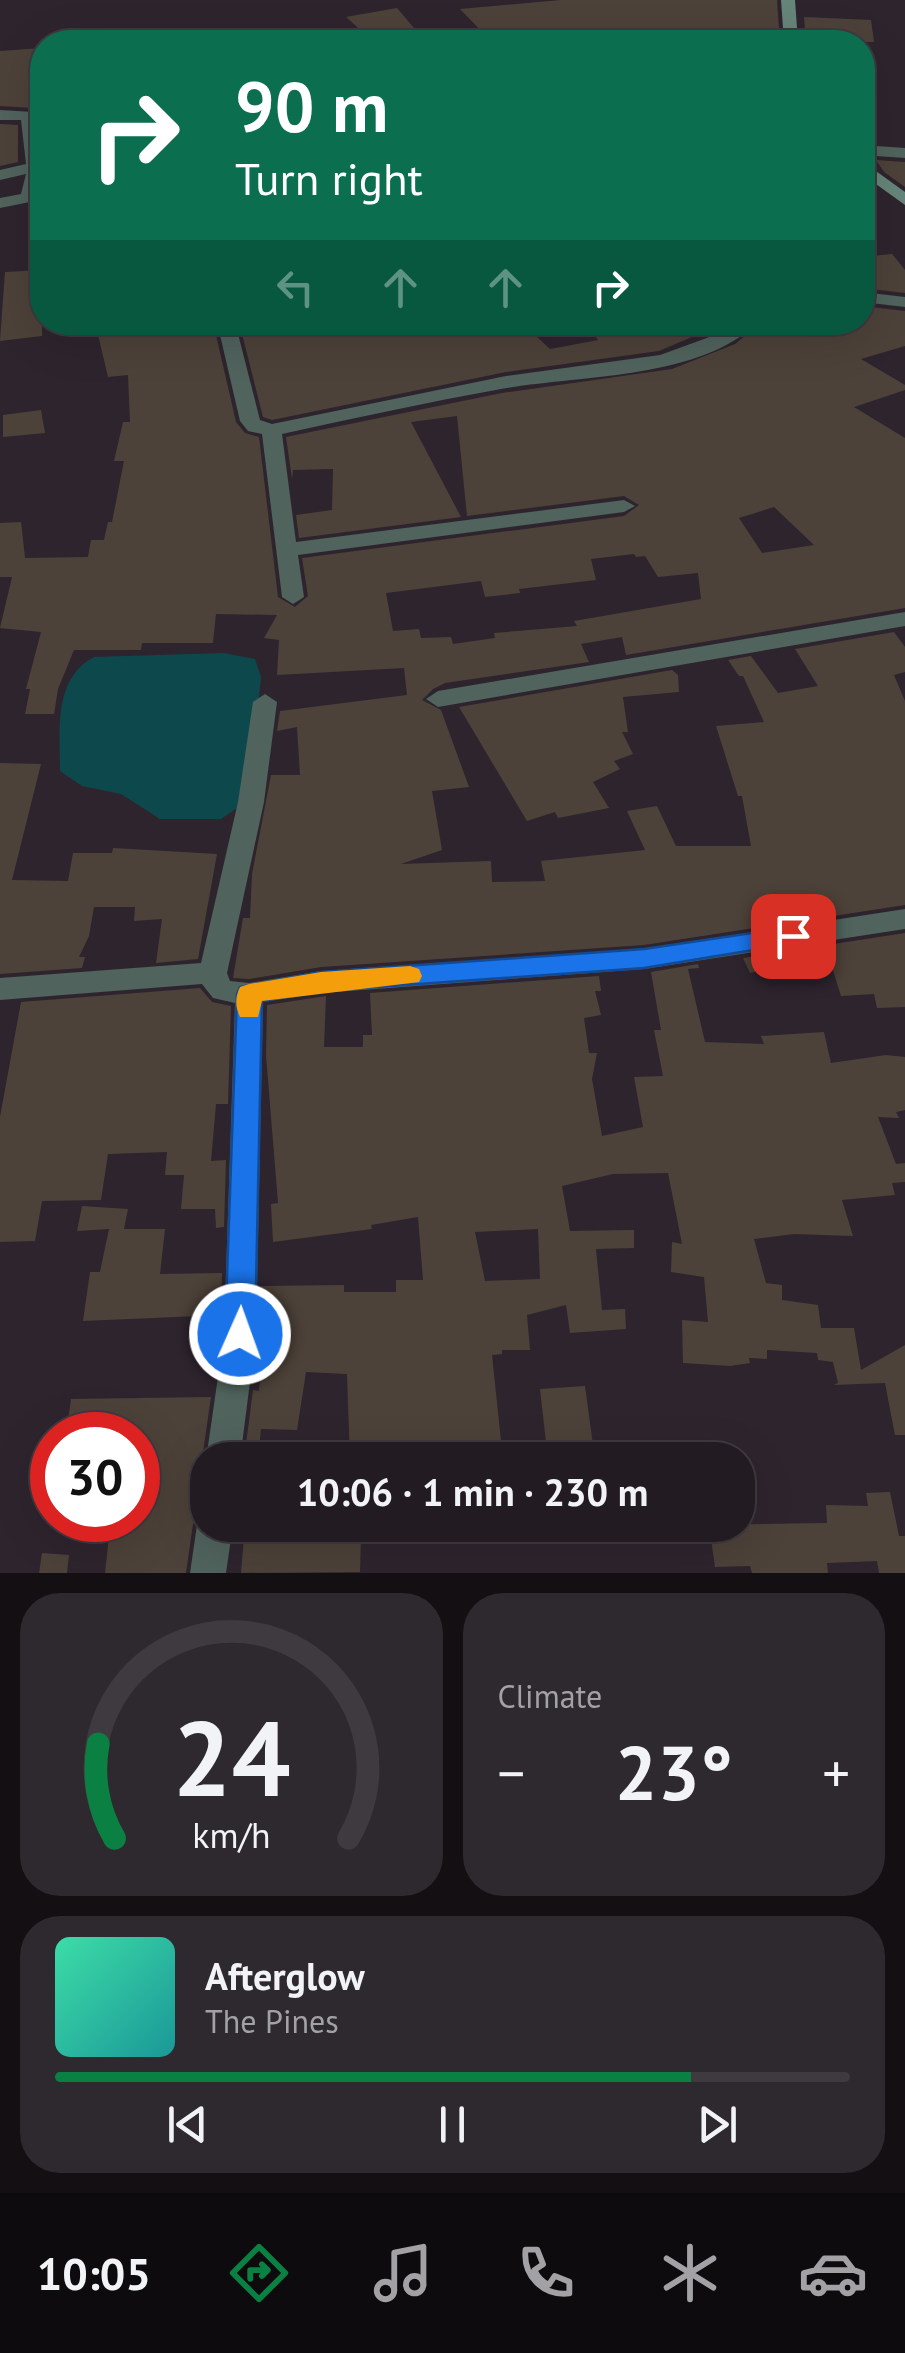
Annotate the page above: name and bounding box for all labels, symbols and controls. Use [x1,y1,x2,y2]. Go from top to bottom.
text: 90 m [235,61,388,151]
icon: right [70,70,200,200]
text: Turn right [235,149,423,207]
icon: left [268,260,323,315]
icon: ahead [373,260,428,315]
icon: ahead [478,260,533,315]
icon: right [583,260,638,315]
pin [751,894,836,979]
icon: arrive [766,909,821,964]
position arrow [188,1282,292,1386]
speed limit sign: 30 [30,1412,160,1542]
text: 10:06 · 1 min · 230 m [297,1467,648,1516]
text: Climate [498,1675,602,1717]
text: 24 [172,1690,290,1825]
text: 23° [615,1724,733,1821]
text: − [498,1737,525,1808]
text: + [822,1737,850,1808]
text: km/h [192,1812,270,1858]
text: Afterglow [205,1951,365,2000]
text: The Pines [205,2000,339,2042]
icon: previous [160,2097,215,2152]
icon: pause [425,2097,480,2152]
icon: next [690,2097,745,2152]
icon: directions [224,2238,294,2308]
icon: music [368,2238,438,2308]
icon: phone [511,2238,581,2308]
icon: climate [655,2238,725,2308]
icon: car [798,2238,868,2308]
text: 10:05 [37,2244,151,2302]

